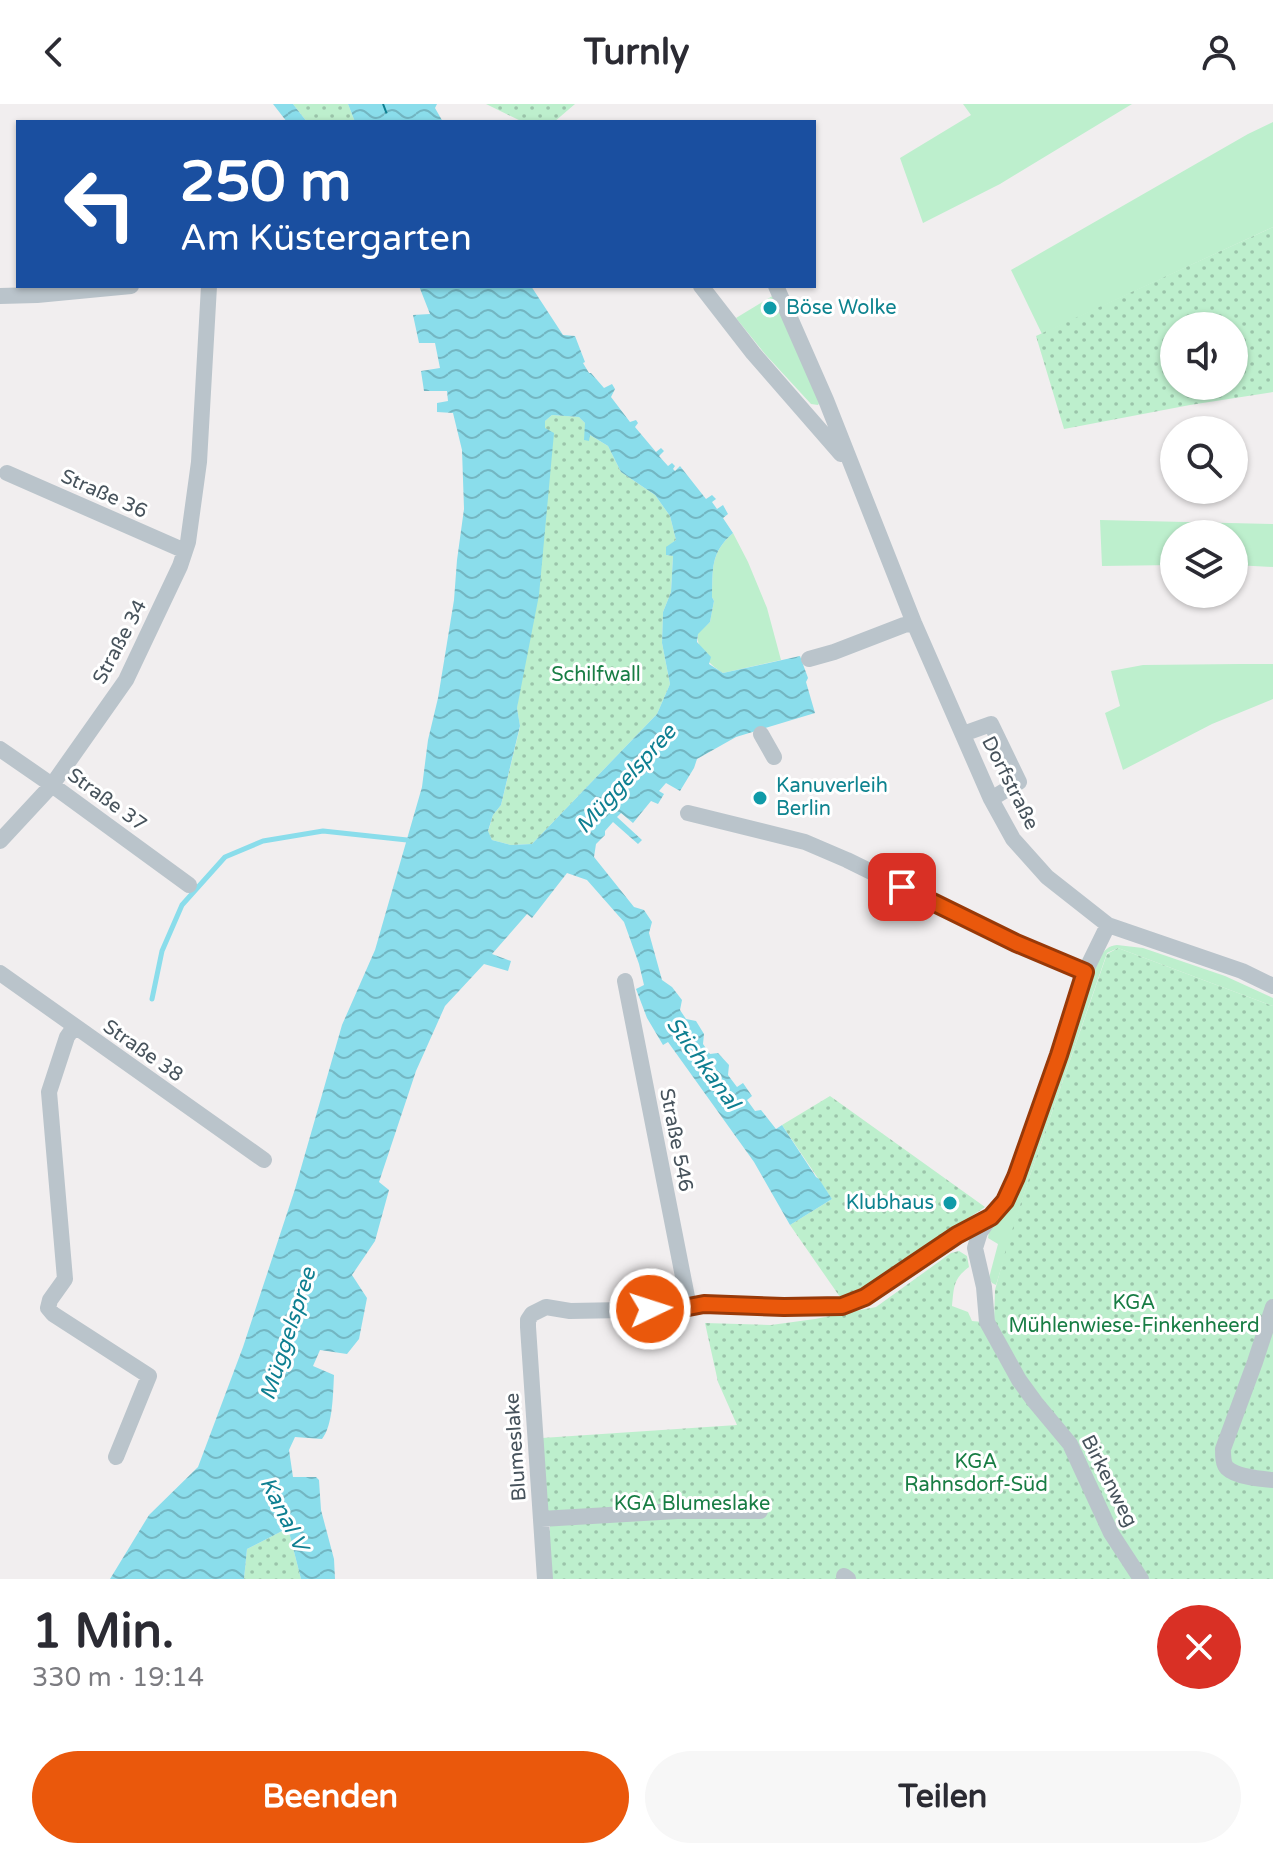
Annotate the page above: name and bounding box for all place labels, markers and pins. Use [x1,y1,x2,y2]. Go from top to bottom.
place label: Böse Wolke [786,296,897,320]
marker: Böse Wolke [761,299,779,317]
place label: Kanuverleih Berlin [776,774,888,821]
marker: Kanuverleih Berlin [751,789,769,807]
pin [868,853,936,921]
place label: Klubhaus [846,1191,934,1215]
marker: Klubhaus [941,1194,959,1212]

